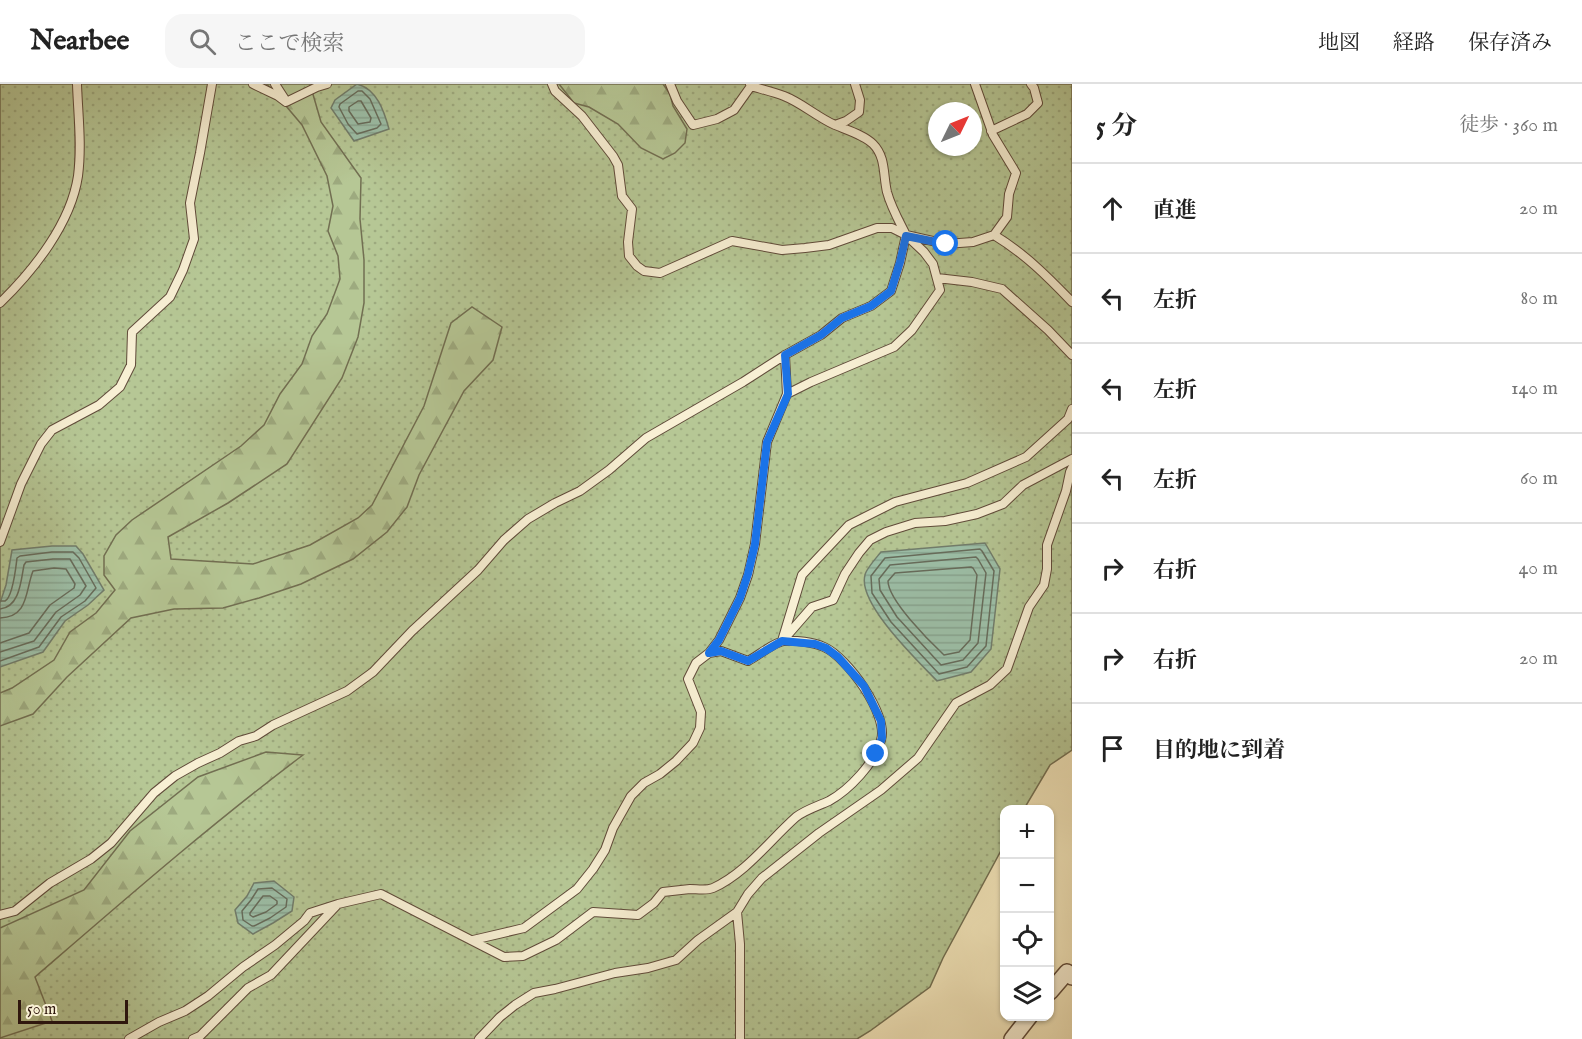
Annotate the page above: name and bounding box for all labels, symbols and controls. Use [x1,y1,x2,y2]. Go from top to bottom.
search box [165,14,585,68]
text: Nearbee [30,24,129,59]
icon: search [186,25,219,58]
text: ここで検索 [234,30,344,58]
text: 地図 [1318,30,1360,57]
text: 経路 [1393,30,1435,57]
text: 保存済み [1468,30,1552,57]
north arrow [928,102,982,156]
text: 5 分 [1096,110,1137,143]
text: 徒歩 · 360 m [1459,113,1558,138]
icon: ahead [1096,192,1129,225]
text: 20 m [1519,196,1558,221]
text: 直進 [1153,197,1197,225]
route start [932,230,958,256]
icon: left [1096,282,1129,315]
text: 80 m [1521,286,1558,311]
text: 左折 [1153,287,1197,315]
icon: left [1096,372,1129,405]
text: 140 m [1511,376,1558,401]
text: 左折 [1153,377,1197,405]
icon: left [1096,462,1129,495]
text: 60 m [1520,466,1558,491]
text: 左折 [1153,467,1197,495]
icon: right [1096,552,1129,585]
text: 40 m [1519,556,1558,581]
text: 右折 [1153,557,1197,585]
icon: right [1096,642,1129,675]
text: 20 m [1519,646,1558,671]
text: 右折 [1153,647,1197,675]
icon: arrive [1096,732,1129,765]
text: 目的地に到着 [1153,737,1285,765]
route end [862,740,888,766]
map controls [1000,805,1054,1021]
button: + [1000,805,1054,859]
button: − [1000,859,1054,913]
button: locate [1000,913,1054,967]
button: layers [1000,967,1054,1021]
scale bar [18,997,128,1024]
text: 50 m [27,1000,56,1020]

